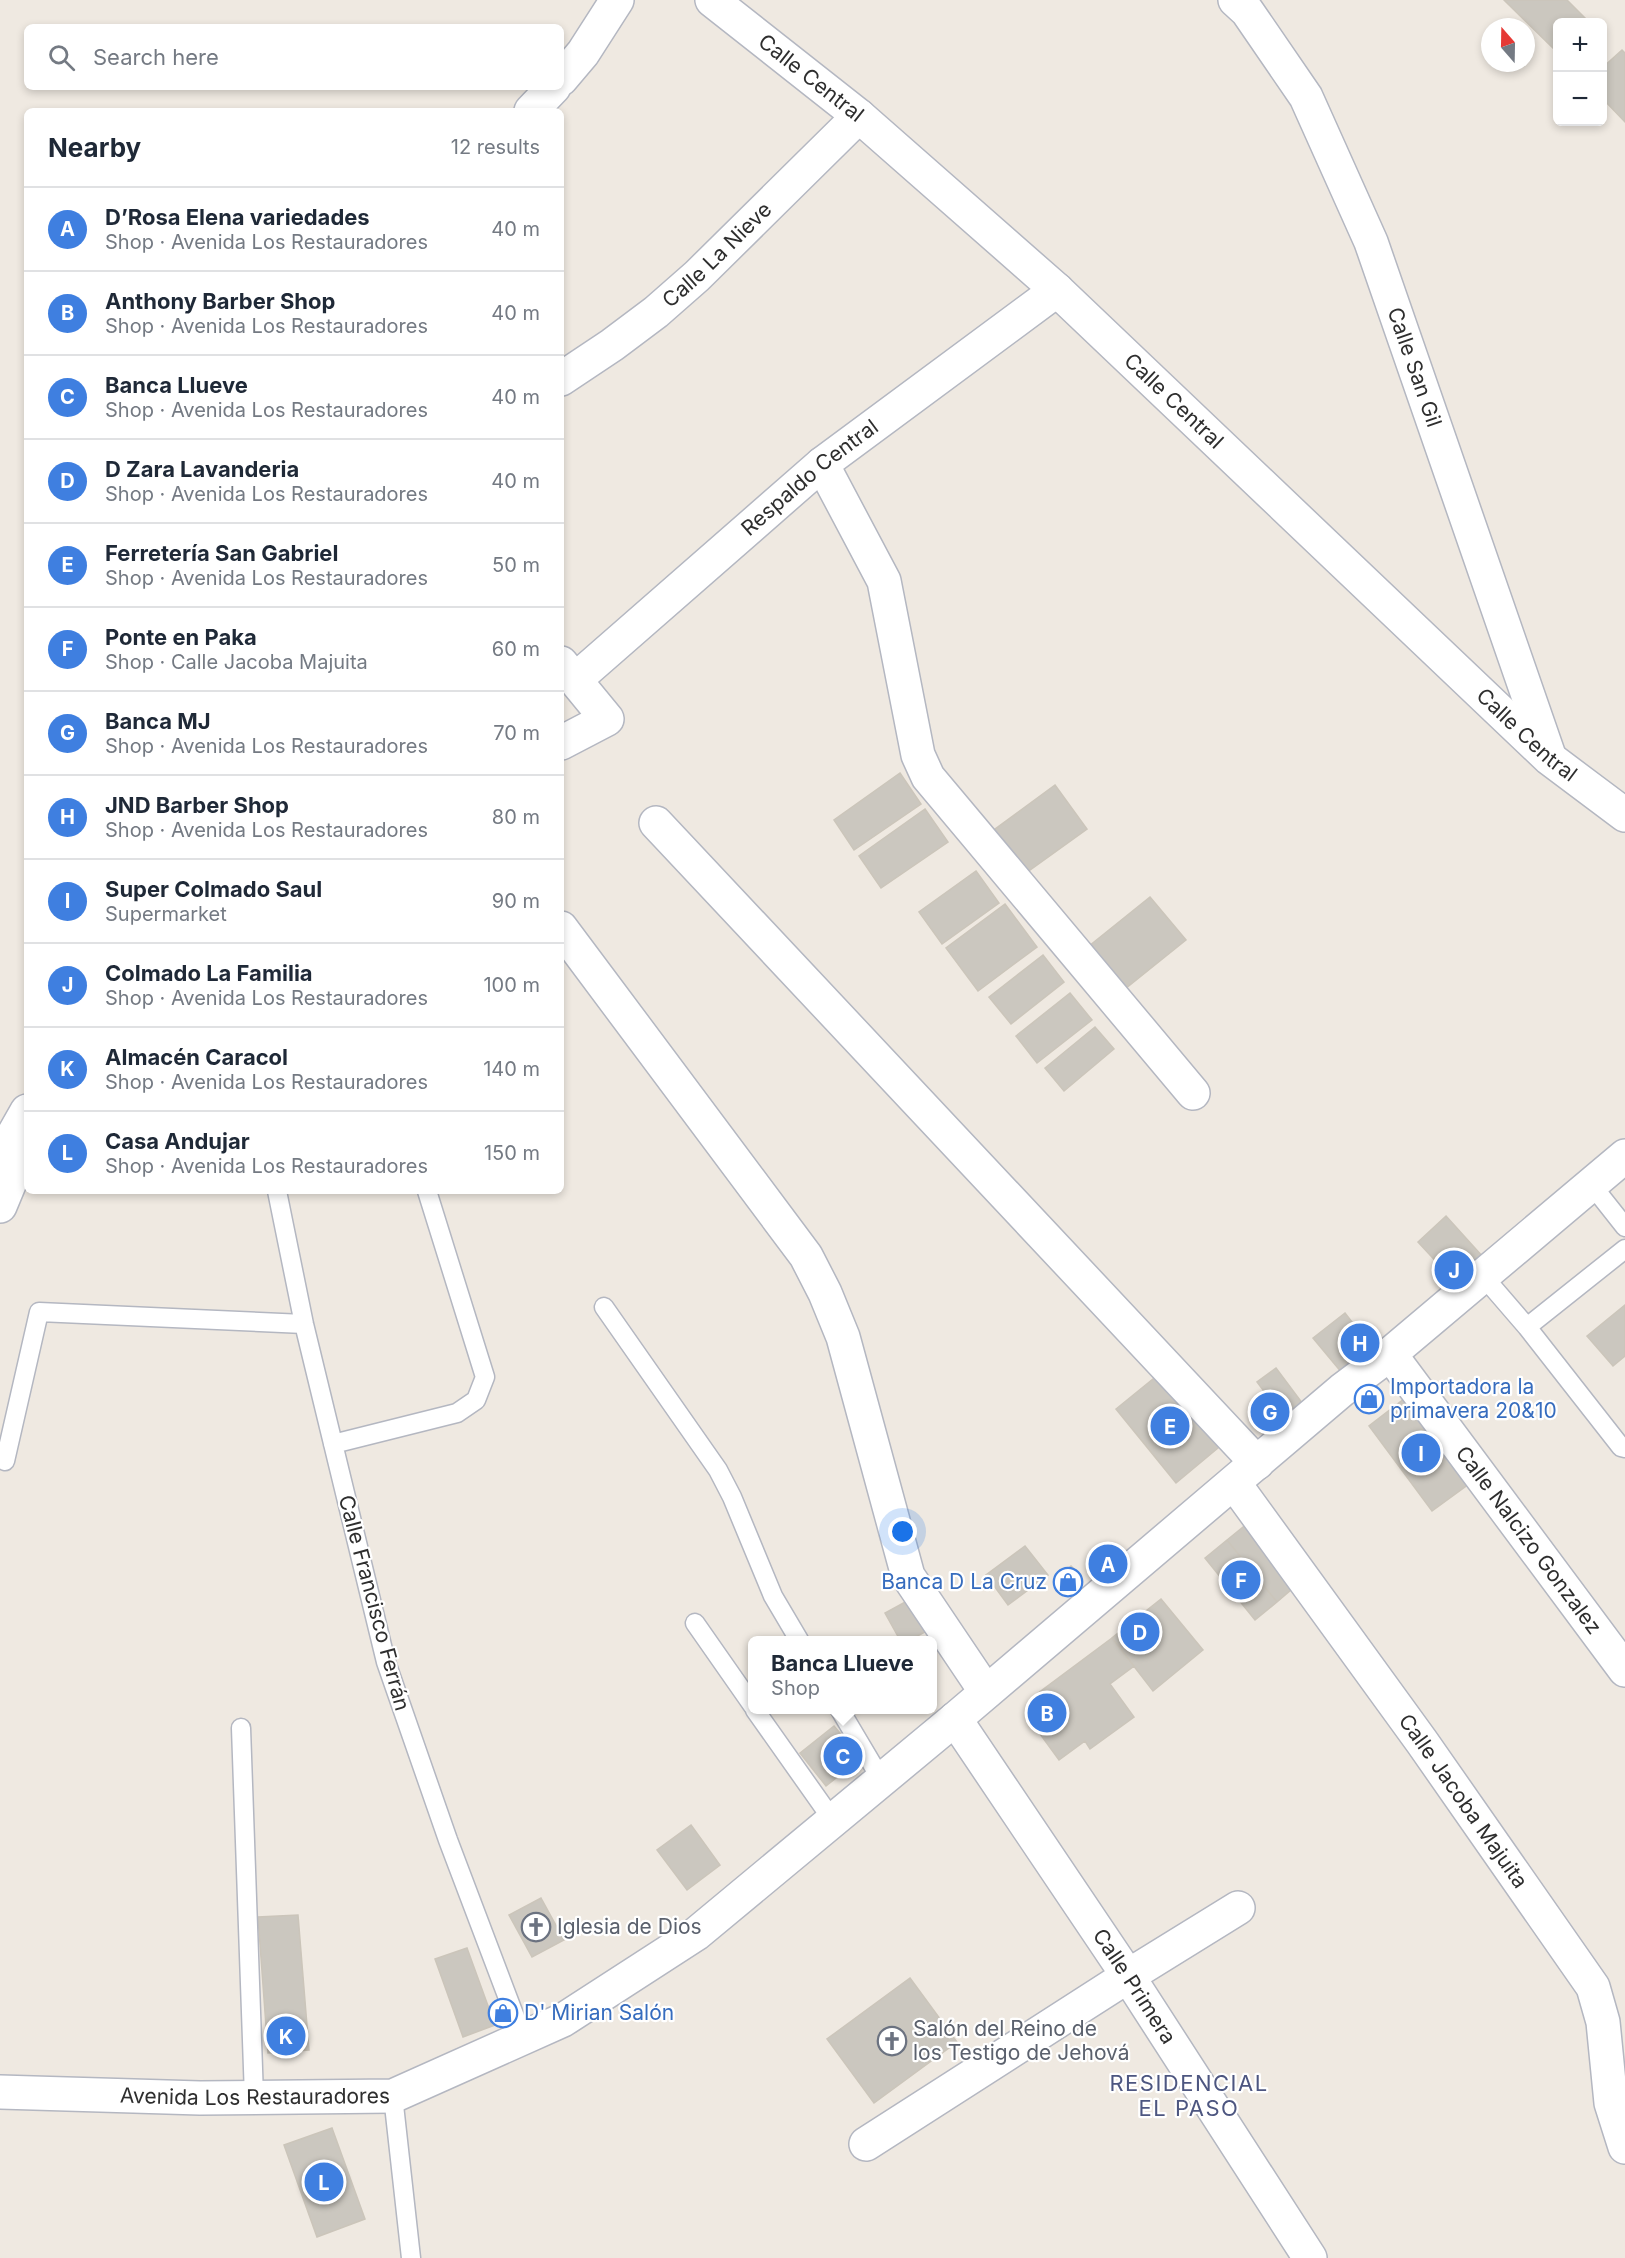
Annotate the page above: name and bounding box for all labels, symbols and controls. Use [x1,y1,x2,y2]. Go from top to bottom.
north arrow [1481,18,1535,72]
map controls [1553,18,1607,126]
button: + [1553,18,1607,72]
search box [24,24,564,90]
street label: Calle Central [754,28,869,127]
icon: search [45,41,78,74]
text: Search here [93,44,219,70]
button: − [1553,72,1607,126]
text: Nearby [48,132,141,163]
text: 12 results [451,135,540,159]
street label: Calle La Nieve [657,197,776,312]
text: D’Rosa Elena variedades [105,204,370,230]
text: A [60,217,75,241]
text: 40 m [491,217,540,241]
text: Shop · Avenida Los Restauradores [105,230,428,254]
text: Anthony Barber Shop [105,288,335,314]
text: B [61,301,74,325]
text: 40 m [491,301,540,325]
street label: Calle San Gil [1383,304,1447,430]
text: Shop · Avenida Los Restauradores [105,314,428,338]
street label: Calle Central [1119,348,1229,454]
text: Banca Llueve [105,372,248,398]
text: C [60,385,75,409]
text: 40 m [491,385,540,409]
text: Shop · Avenida Los Restauradores [105,398,428,422]
street label: Respaldo Central [736,414,883,541]
text: D Zara Lavanderia [105,456,299,482]
text: D [60,469,75,493]
text: 40 m [491,469,540,493]
text: Shop · Avenida Los Restauradores [105,482,428,506]
text: Ferretería San Gabriel [105,540,338,566]
text: E [61,553,74,577]
text: 50 m [492,553,540,577]
text: Shop · Avenida Los Restauradores [105,566,428,590]
text: Ponte en Paka [105,624,257,650]
text: F [62,637,73,661]
text: 60 m [492,637,540,661]
text: Shop · Calle Jacoba Majuita [105,650,368,674]
street label: Calle Central [1472,683,1582,787]
text: Banca MJ [105,708,211,734]
text: G [60,721,75,745]
text: 70 m [493,721,540,745]
text: Shop · Avenida Los Restauradores [105,734,428,758]
text: JND Barber Shop [105,792,289,818]
text: H [60,805,75,829]
text: 80 m [492,805,540,829]
text: Shop · Avenida Los Restauradores [105,818,428,842]
text: Super Colmado Saul [105,876,322,902]
text: I [65,889,70,913]
text: 90 m [492,889,540,913]
text: Supermarket [105,902,227,926]
text: Colmado La Familia [105,960,313,986]
text: J [62,973,73,997]
text: 100 m [483,973,540,997]
text: Shop · Avenida Los Restauradores [105,986,428,1010]
text: Almacén Caracol [105,1044,288,1070]
text: K [60,1057,75,1081]
text: 140 m [483,1057,540,1081]
text: Shop · Avenida Los Restauradores [105,1070,428,1094]
text: Casa Andujar [105,1128,250,1154]
text: L [62,1141,73,1165]
text: 150 m [484,1141,540,1165]
text: Shop · Avenida Los Restauradores [105,1154,428,1178]
pin: J [1434,1248,1474,1292]
pin: H [1340,1320,1380,1366]
place label: Importadora la primavera 20&10 [1390,1374,1557,1423]
shop icon: Importadora la primavera 20&10 [1353,1383,1385,1415]
pin: G [1250,1390,1290,1434]
pin: E [1150,1404,1190,1448]
pin: I [1402,1430,1440,1476]
street label: Calle Nalcizo Gonzalez [1451,1441,1607,1639]
street label: Calle Francisco Ferrán [334,1492,415,1713]
your location [888,1517,917,1546]
pin: A [1088,1542,1128,1586]
pin: F [1222,1558,1260,1602]
shop icon: Banca D La Cruz [1052,1566,1084,1598]
place label: Banca D La Cruz [881,1569,1047,1594]
pin: D [1120,1610,1160,1654]
popup [748,1636,937,1714]
text: Banca Llueve [771,1650,914,1676]
text: Shop [771,1676,820,1700]
pin: B [1028,1690,1066,1736]
street label: Calle Jacoba Majuita [1394,1709,1533,1893]
pin: C [824,1734,862,1778]
church icon: Iglesia de Dios [520,1911,552,1943]
place label: Iglesia de Dios [557,1914,702,1939]
street label: Calle Primera [1088,1924,1181,2048]
shop icon: D' Mirian Salón [487,1997,519,2029]
place label: D' Mirian Salón [524,2000,674,2025]
pin: K [266,2014,306,2058]
place label: Salón del Reino de los Testigo de Jehová [913,2016,1130,2065]
church icon: Salón del Reino de los Testigo de Jehová [876,2025,908,2057]
district label: RESIDENCIAL EL PASO [1109,2070,1269,2121]
street label: Avenida Los Restauradores [120,2083,390,2110]
pin: L [304,2160,344,2204]

